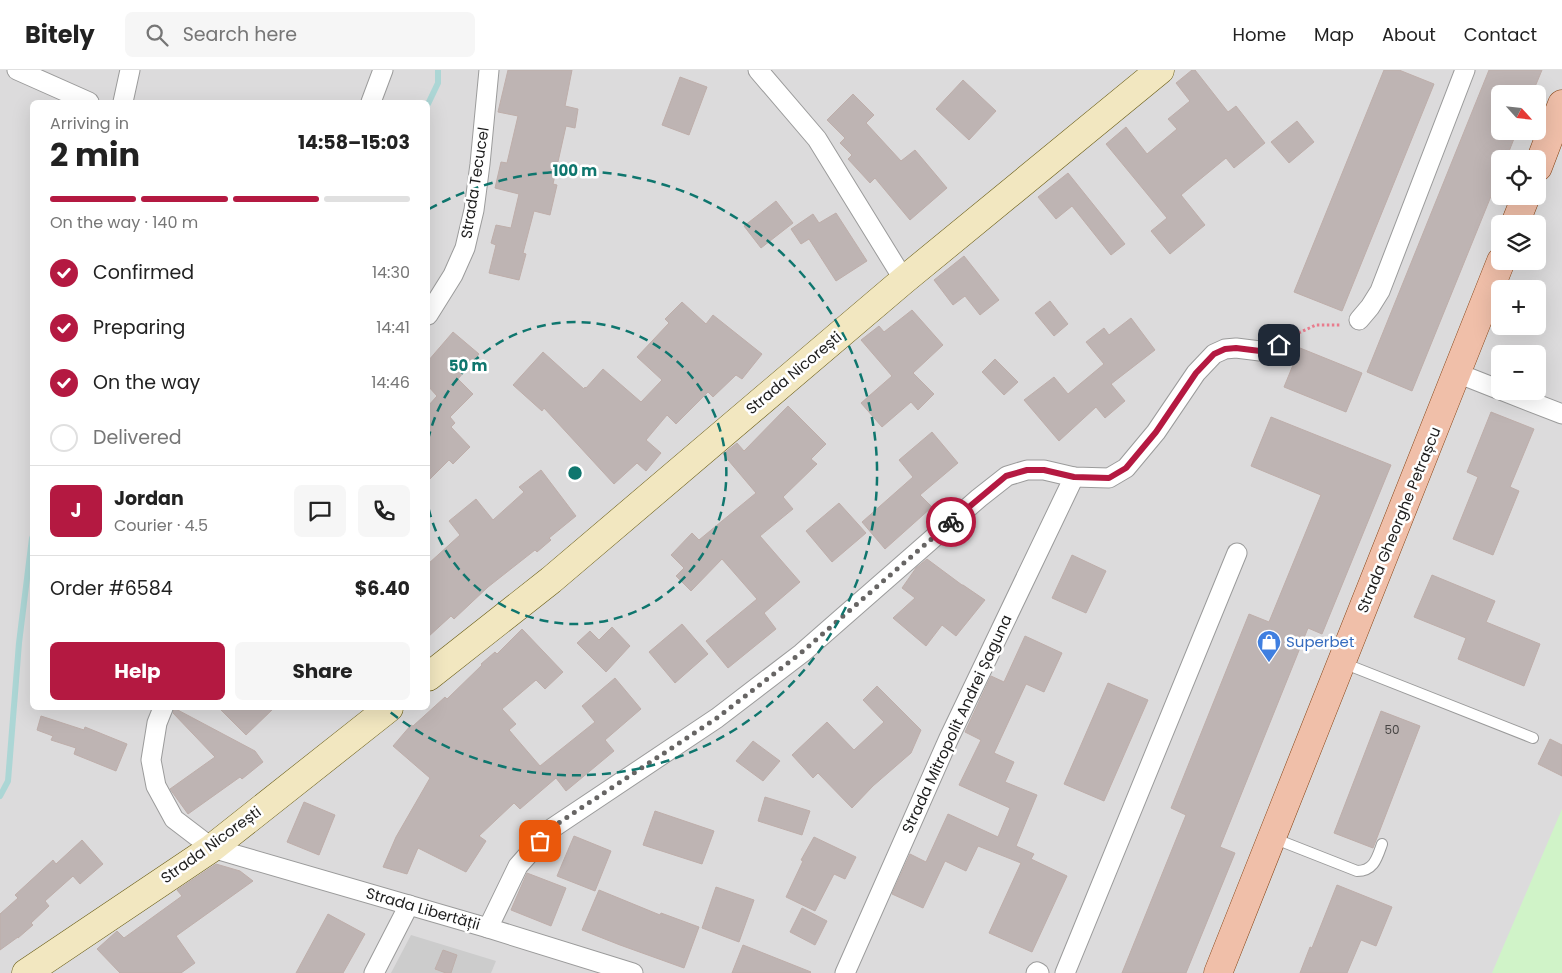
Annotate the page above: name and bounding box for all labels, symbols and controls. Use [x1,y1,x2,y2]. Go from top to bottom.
search box [125,12,475,57]
text: Bitely [25,18,95,51]
icon: search [143,21,171,49]
text: Search here [183,21,297,48]
text: Home [1232,22,1286,47]
text: Map [1314,22,1354,47]
text: About [1382,22,1436,47]
text: Contact [1464,22,1537,47]
north arrow [1491,85,1546,140]
map controls [1491,85,1546,400]
text: Arriving in [50,112,129,135]
street label: Strada Tecucel [455,126,494,240]
text: 14:58–15:03 [298,129,410,156]
text: 2 min [50,132,140,177]
button: locate [1491,150,1546,205]
text: 100 m [553,160,597,181]
text: On the way · 140 m [50,211,198,234]
button: layers [1491,215,1546,270]
icon: check [50,259,78,287]
text: Confirmed [93,259,194,286]
text: 14:30 [372,261,410,284]
button: + [1491,280,1546,335]
icon: check [50,314,78,342]
text: Preparing [93,314,185,341]
text: 14:41 [376,316,410,339]
pin [1258,324,1300,366]
street label: Strada Nicorești [741,326,846,419]
icon: home [1265,331,1293,359]
button: − [1491,345,1546,400]
text: 50 m [449,355,487,376]
icon: check [50,369,78,397]
text: On the way [93,369,200,396]
text: 14:46 [371,371,410,394]
text: Delivered [93,424,182,451]
street label: Strada Gheorghe Petrașcu [1352,424,1446,616]
centre of rings [566,464,584,482]
text: Jordan [114,485,184,512]
button: chat [294,485,346,537]
button: phone [358,485,410,537]
text: J [71,497,81,524]
courier [926,497,976,547]
icon: bike [937,508,965,536]
text: Courier · 4.5 [114,514,208,537]
text: Order #6584 [50,575,173,602]
text: $6.40 [355,575,410,602]
street label: Strada Mitropolit Andrei Șaguna [897,611,1017,837]
shop icon: Superbet [1256,629,1282,663]
place label: Superbet [1286,631,1354,652]
button: Help [50,642,225,700]
button: Share [235,642,410,700]
house number: 50 [1384,721,1400,738]
street label: Strada Nicorești [156,801,265,888]
pin [519,820,561,862]
icon: bag [526,827,554,855]
street label: Strada Libertății [364,882,483,935]

